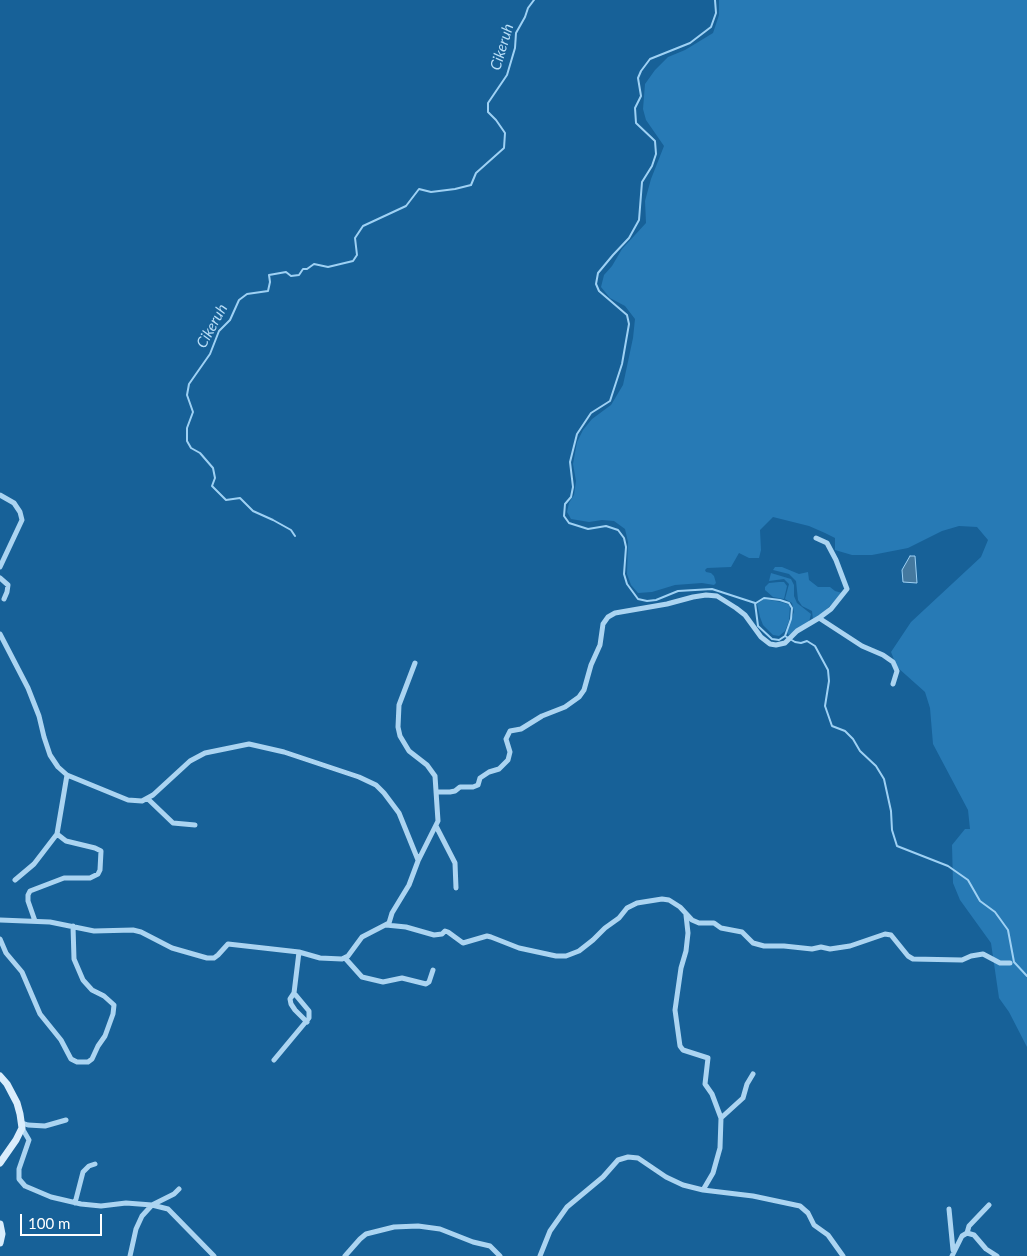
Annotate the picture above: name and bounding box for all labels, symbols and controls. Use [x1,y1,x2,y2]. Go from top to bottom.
water label: Cikeruh [486,22,518,72]
water label: Cikeruh [193,301,231,351]
scale bar [22,1204,105,1236]
text: 100 m [28,1214,70,1232]

